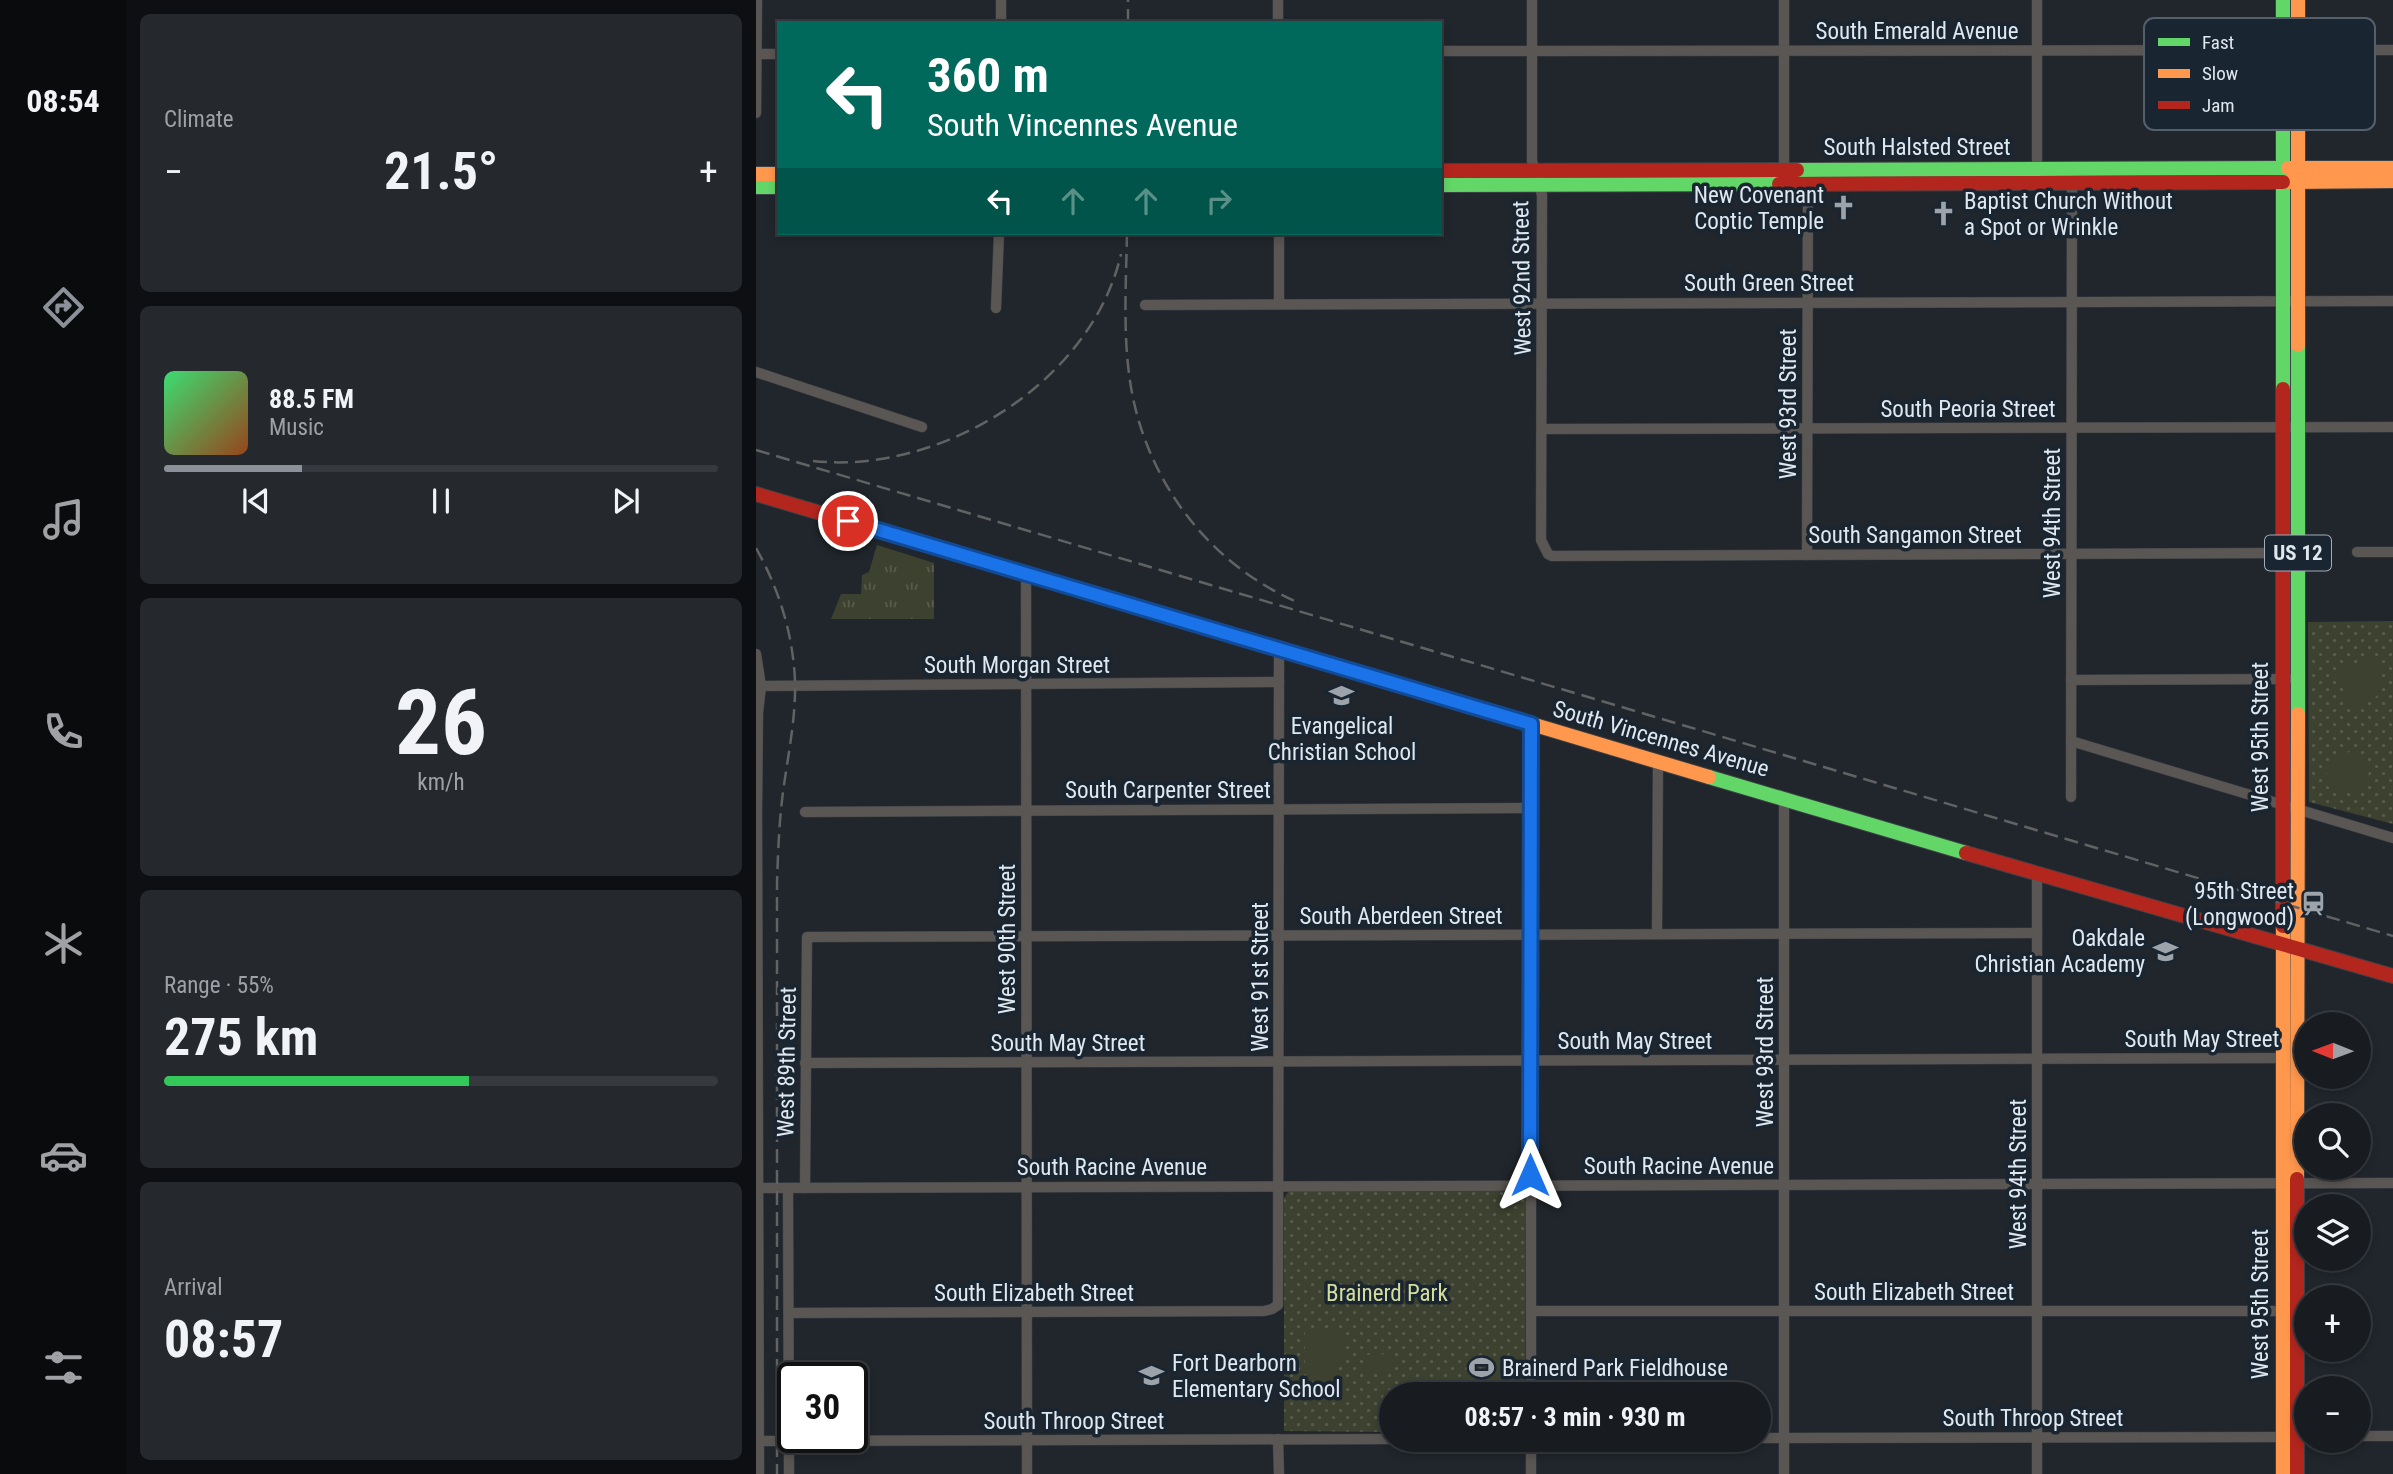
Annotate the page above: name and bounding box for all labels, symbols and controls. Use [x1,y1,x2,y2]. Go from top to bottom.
street label: South Emerald Avenue [1815,18,2019,45]
legend [2144,18,2375,130]
text: Fast [2202,31,2234,54]
text: 360 m [927,47,1049,104]
icon: left [812,49,903,140]
text: Slow [2202,62,2238,85]
text: 08:54 [26,82,100,120]
text: Jam [2202,94,2235,117]
text: Climate [164,106,234,133]
text: South Vincennes Avenue [927,106,1238,144]
street label: South Halsted Street [1824,134,2011,161]
text: 21.5° [384,141,498,202]
text: − [164,150,183,194]
text: + [699,150,718,194]
icon: left [981,182,1019,220]
icon: ahead [1054,182,1092,220]
icon: ahead [1127,182,1165,220]
icon: right [1200,182,1238,220]
place label: New Covenant Coptic Temple [1694,182,1824,235]
place label: Baptist Church Without a Spot or Wrinkle [1964,188,2173,241]
church icon: New Covenant Coptic Temple [1830,194,1858,222]
street label: West 92nd Street [1507,200,1537,356]
church icon: Baptist Church Without a Spot or Wrinkle [1930,200,1958,228]
street label: South Green Street [1684,270,1854,297]
icon: directions [39,283,88,332]
street label: West 93rd Street [1775,329,1802,479]
text: 88.5 FM [269,384,354,414]
street label: South Peoria Street [1880,396,2056,423]
text: Music [269,414,324,441]
street label: West 94th Street [2039,448,2066,598]
icon: previous [237,482,275,520]
icon: pause [422,482,460,520]
icon: next [607,482,645,520]
pin [818,491,878,551]
icon: music [39,495,88,544]
icon: arrive [829,502,867,540]
street label: South Sangamon Street [1808,522,2022,549]
road number: US 12 [2265,536,2331,570]
street label: South Morgan Street [924,652,1110,679]
street label: West 95th Street [2247,662,2274,812]
text: 26 [395,670,487,776]
school or university icon: Evangelical Christian School [1328,682,1356,710]
street label: South Vincennes Avenue [1550,695,1772,783]
icon: phone [39,707,88,756]
place label: Evangelical Christian School [1268,713,1416,766]
text: km/h [417,769,465,796]
street label: South Carpenter Street [1065,777,1271,804]
street label: West 90th Street [994,864,1021,1014]
place label: 95th Street (Longwood) [2185,878,2294,931]
station icon: 95th Street (Longwood) [2300,890,2328,918]
street label: West 91st Street [1247,902,1274,1052]
street label: South Aberdeen Street [1299,903,1503,930]
icon: climate [39,919,88,968]
place label: Oakdale Christian Academy [1975,925,2145,978]
school or university icon: Oakdale Christian Academy [2151,937,2179,965]
text: Range · 55% [164,972,274,999]
street label: West 93rd Street [1752,977,1779,1127]
street label: West 89th Street [772,987,802,1137]
text: 275 km [164,1007,318,1068]
north arrow [2294,1012,2371,1088]
map controls [2294,1012,2371,1453]
street label: South May Street [2125,1026,2279,1053]
street label: South May Street [1558,1028,1712,1055]
street label: South May Street [991,1030,1145,1057]
street label: West 94th Street [2005,1099,2032,1249]
button: search [2294,1103,2371,1180]
icon: car [39,1131,88,1180]
position arrow [1493,1138,1567,1212]
street label: South Racine Avenue [1584,1153,1774,1180]
street label: South Racine Avenue [1017,1154,1207,1181]
button: layers [2294,1194,2371,1271]
street label: West 95th Street [2247,1229,2274,1379]
text: Arrival [164,1274,223,1301]
street label: South Elizabeth Street [1814,1279,2014,1306]
street label: South Elizabeth Street [934,1280,1134,1307]
park label: Brainerd Park [1326,1280,1449,1307]
button: + [2294,1285,2371,1362]
text: 08:57 [164,1309,283,1370]
icon: filters [39,1343,88,1392]
place label: Fort Dearborn Elementary School [1172,1350,1341,1403]
sports icon: Brainerd Park Fieldhouse [1468,1354,1496,1382]
place label: Brainerd Park Fieldhouse [1502,1355,1728,1382]
speed limit sign: 30 [777,1362,868,1453]
school or university icon: Fort Dearborn Elementary School [1138,1362,1166,1390]
button: − [2294,1376,2371,1453]
text: 08:57 · 3 min · 930 m [1465,1402,1685,1432]
street label: South Throop Street [1943,1405,2123,1432]
street label: South Throop Street [984,1408,1164,1435]

